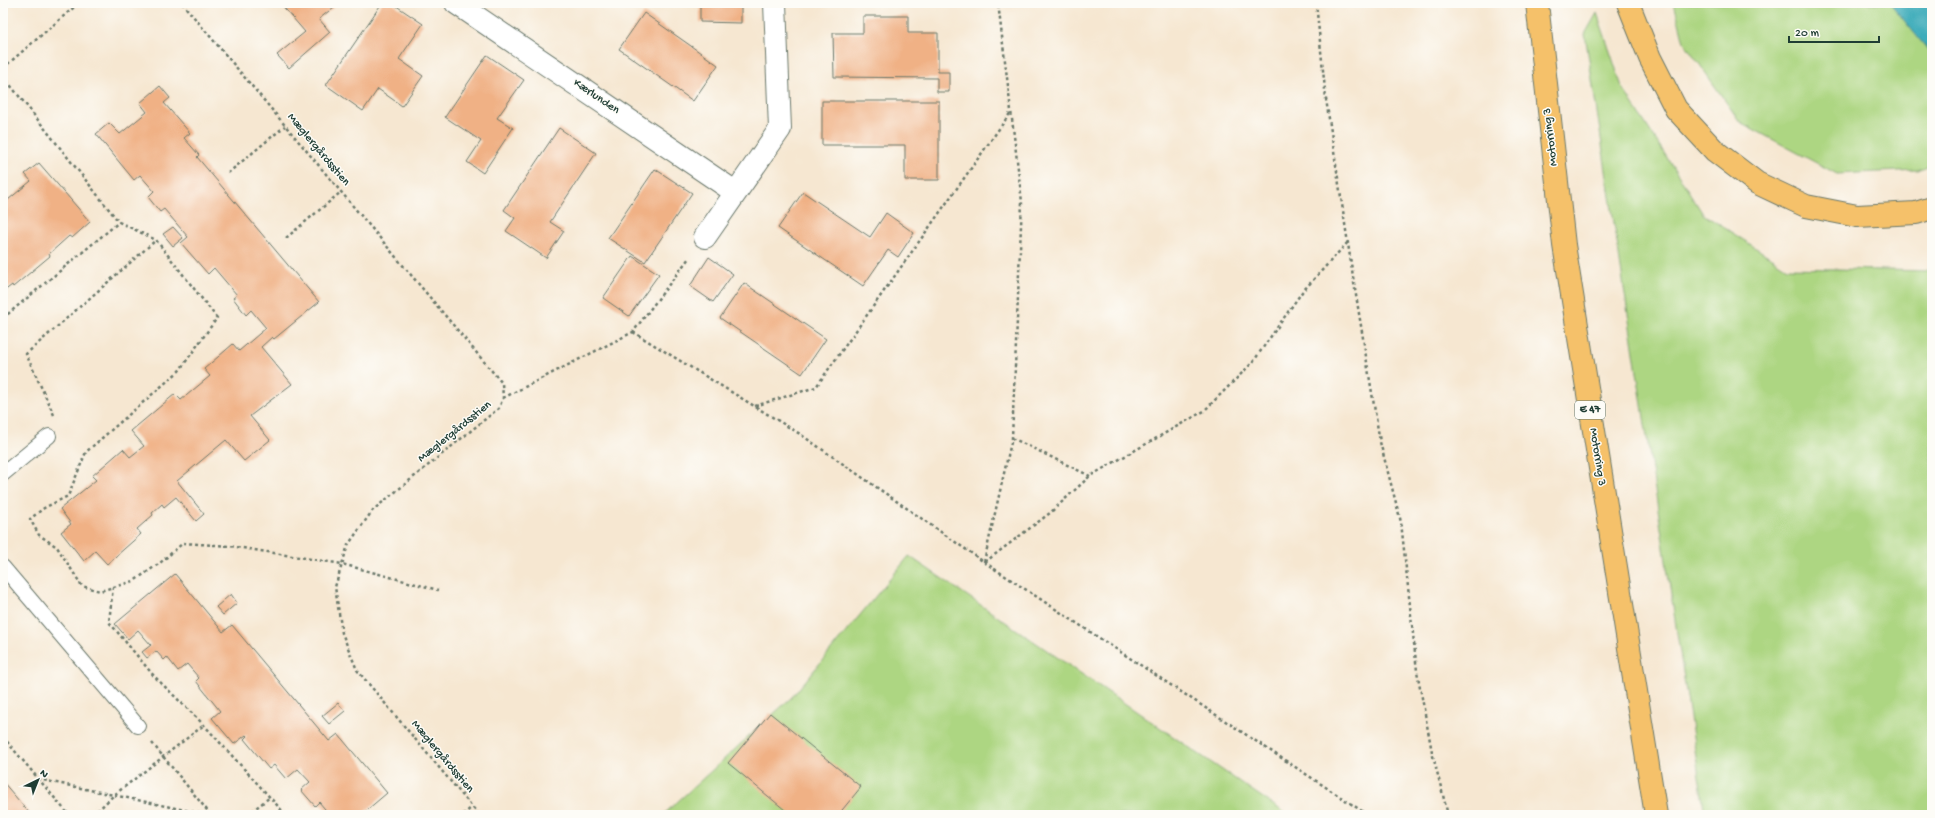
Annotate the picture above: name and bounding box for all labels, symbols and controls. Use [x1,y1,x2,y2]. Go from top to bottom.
scale bar [1789,18,1879,44]
text: 20 m [1795,27,1820,41]
street label: Kærlunden [570,76,622,118]
street label: Motorring 3 [1540,107,1562,167]
street label: Mæglergårdsstien [284,111,353,189]
street label: Mæglergårdsstien [415,398,495,466]
road number: E 47 [1575,401,1605,419]
street label: Motorring 3 [1586,427,1608,487]
street label: Mæglergårdsstien [408,718,477,796]
north arrow [18,760,58,800]
text: N [37,767,50,781]

